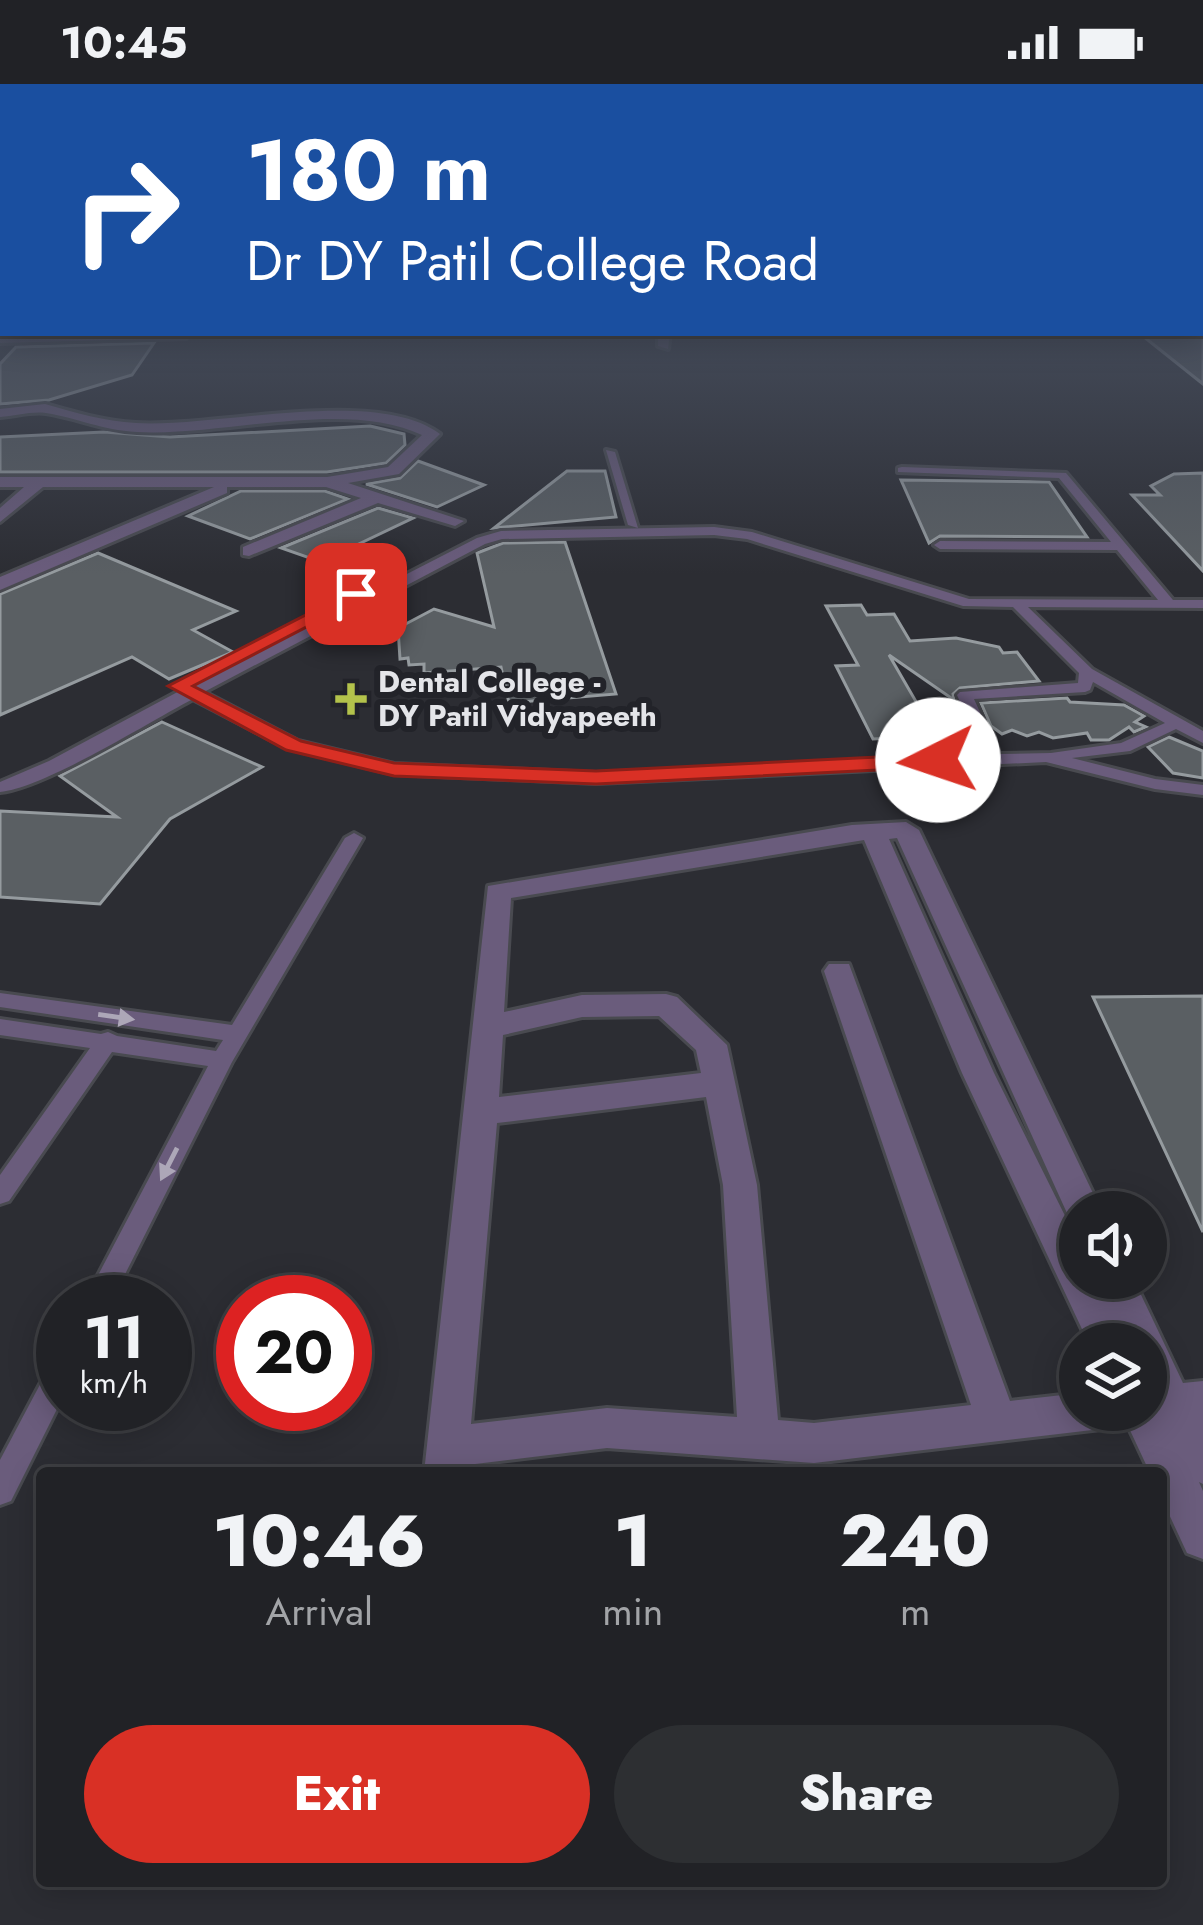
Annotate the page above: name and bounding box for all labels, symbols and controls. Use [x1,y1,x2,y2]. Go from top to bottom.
text: 10:45 [60,10,188,75]
text: 180 m [246,110,491,232]
icon: right [48,132,204,288]
text: Dr DY Patil College Road [246,222,819,300]
pin [305,543,407,645]
icon: arrive [323,561,389,627]
place label: Dental College - DY Patil Vidyapeeth [378,660,657,737]
marker: Dental College - DY Patil Vidyapeeth [335,683,367,715]
position arrow [875,697,1001,823]
one-way arrow [98,1008,135,1027]
one-way arrow [159,1147,179,1182]
map controls [1059,1191,1167,1431]
button: sound [1059,1191,1167,1299]
speed limit sign: 20 [216,1275,372,1431]
text: 11 [83,1294,145,1381]
button: layers [1059,1323,1167,1431]
text: km/h [80,1361,148,1404]
text: 10:46 [212,1489,426,1593]
text: 1 [614,1489,652,1593]
text: 240 [840,1489,991,1593]
text: Arrival [265,1583,373,1640]
text: min [602,1583,663,1640]
text: m [900,1583,930,1640]
button: Exit [84,1725,590,1863]
button: Share [614,1725,1119,1863]

